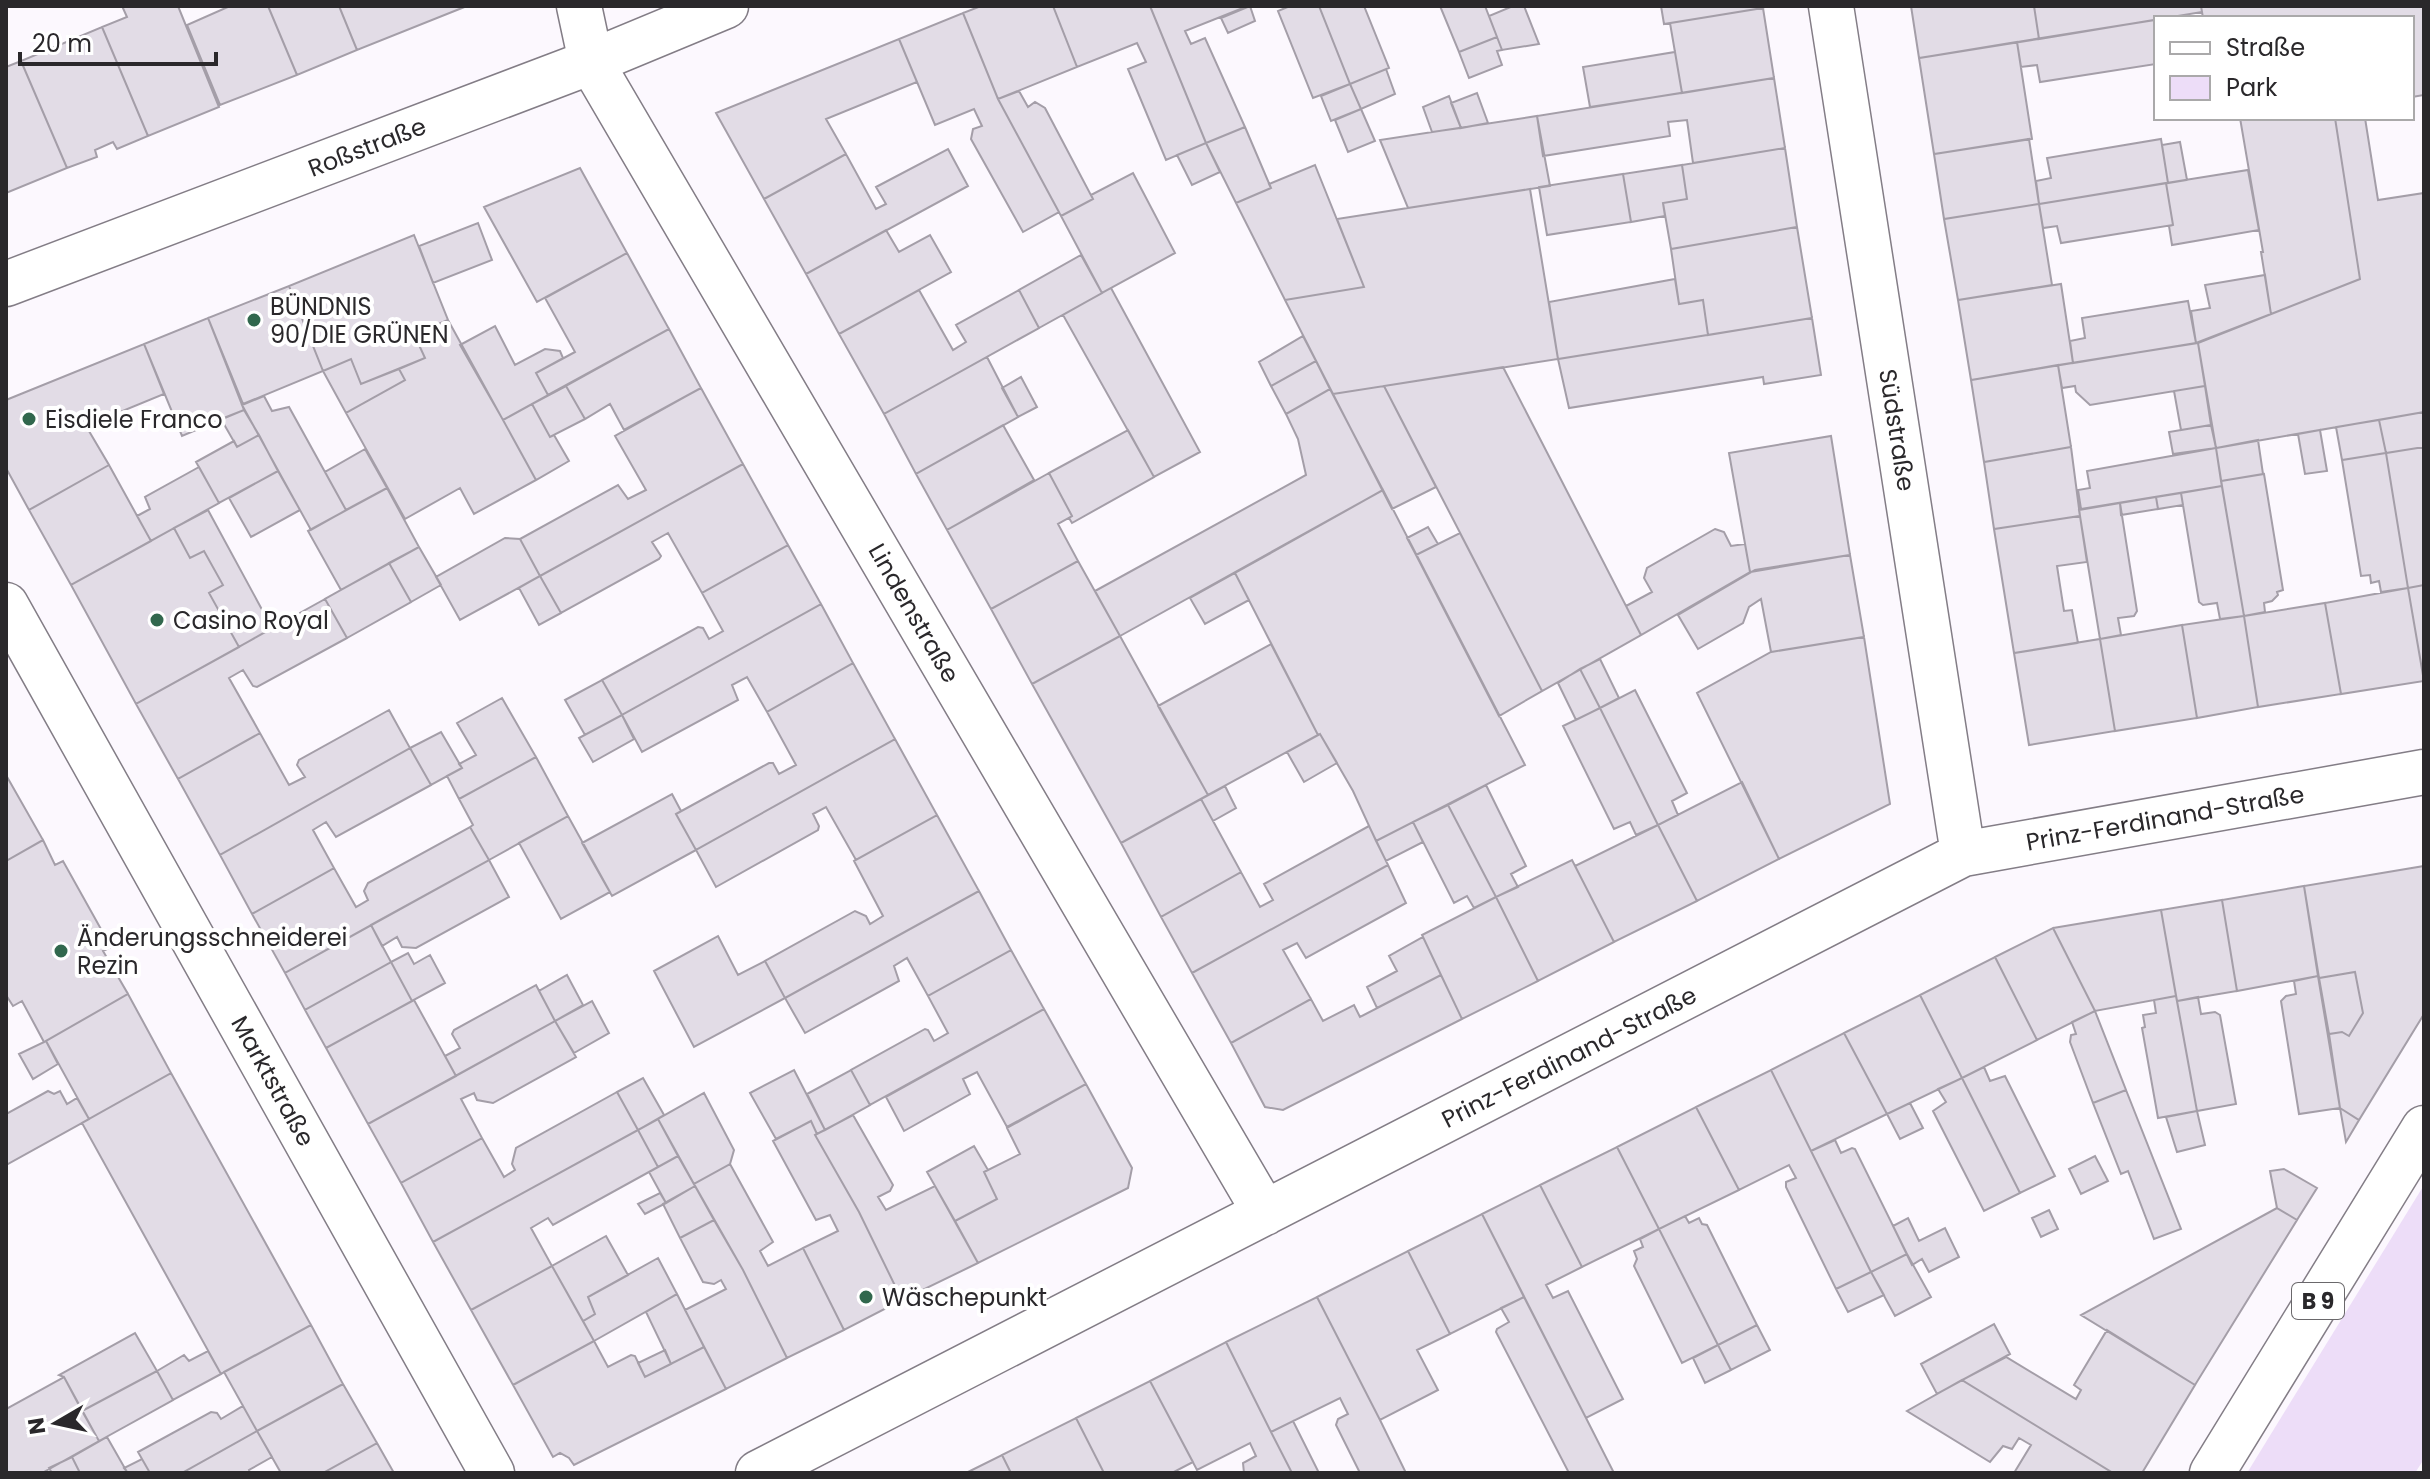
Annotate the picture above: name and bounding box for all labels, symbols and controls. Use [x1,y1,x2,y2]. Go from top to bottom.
scale bar [20,16,216,66]
legend [2154,16,2414,120]
text: 20 m [32,27,92,60]
text: Straße [2226,31,2305,64]
text: Park [2226,71,2278,104]
street label: Roßstraße [303,109,431,185]
place label: BÜNDNIS 90/DIE GRÜNEN [270,290,449,351]
marker: BÜNDNIS 90/DIE GRÜNEN [245,311,263,329]
street label: Südstraße [1871,367,1923,493]
place label: Eisdiele Franco [45,403,223,436]
marker: Eisdiele Franco [20,410,38,428]
street label: Lindenstraße [861,537,967,689]
place label: Casino Royal [173,604,329,637]
marker: Casino Royal [148,611,166,629]
street label: Prinz-Ferdinand-Straße [2023,777,2307,859]
place label: Änderungsschneiderei Rezin [77,921,348,982]
marker: Änderungsschneiderei Rezin [52,942,70,960]
street label: Prinz-Ferdinand-Straße [1436,978,1702,1136]
street label: Marktstraße [224,1010,322,1152]
place label: Wäschepunkt [882,1281,1047,1314]
road number: B 9 [2292,1283,2344,1319]
marker: Wäschepunkt [857,1288,875,1306]
north arrow [16,1383,96,1463]
text: N [20,1415,53,1437]

